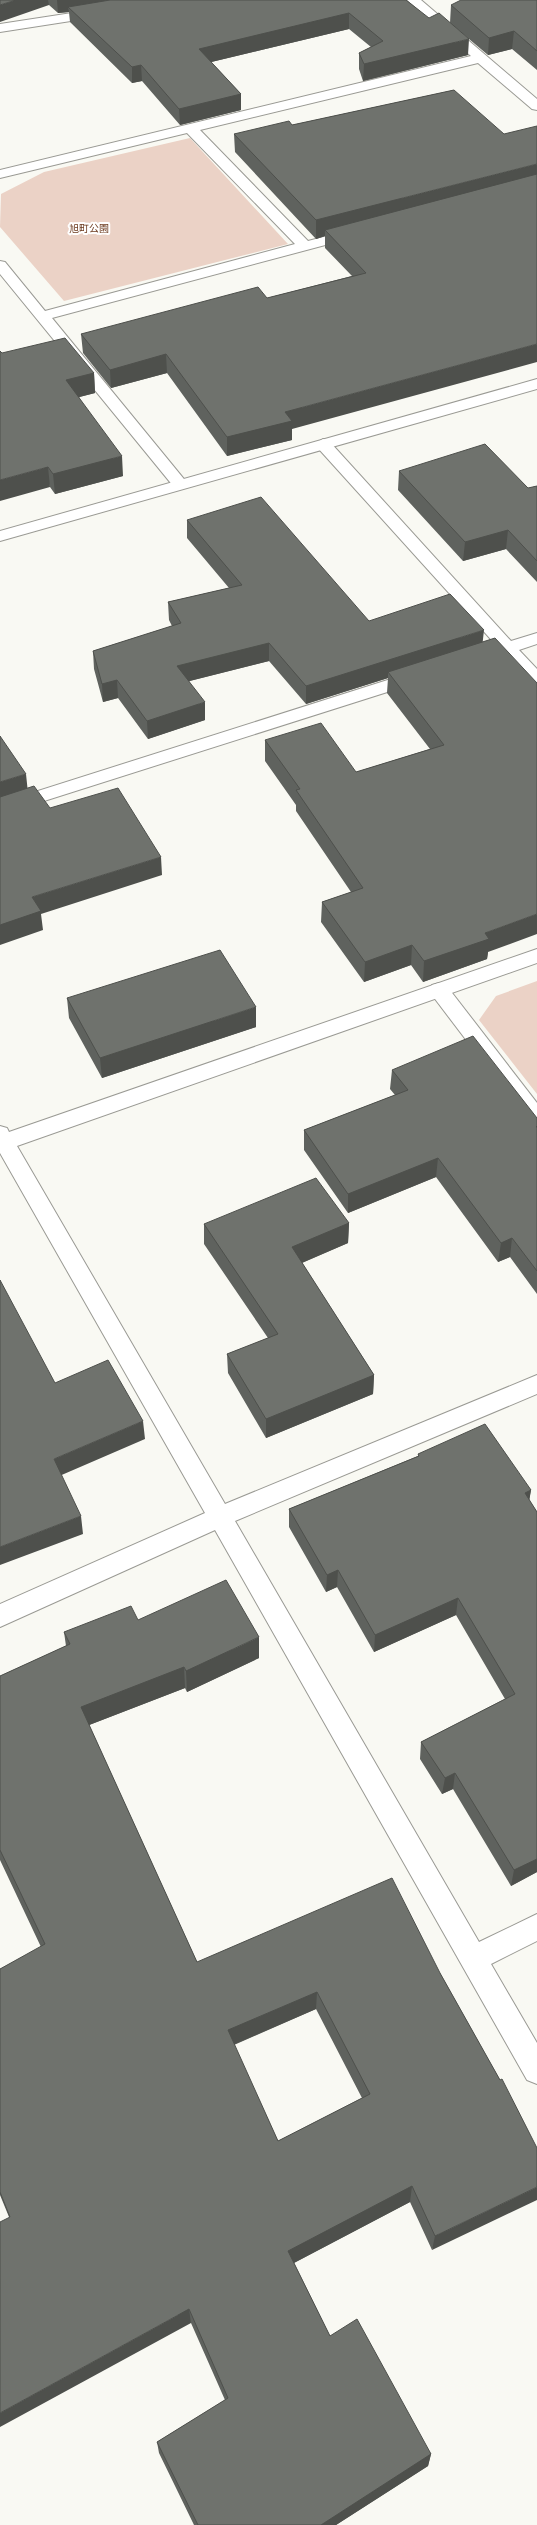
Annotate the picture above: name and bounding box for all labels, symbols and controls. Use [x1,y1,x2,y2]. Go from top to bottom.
park label: 旭町公園 [69,222,109,234]

